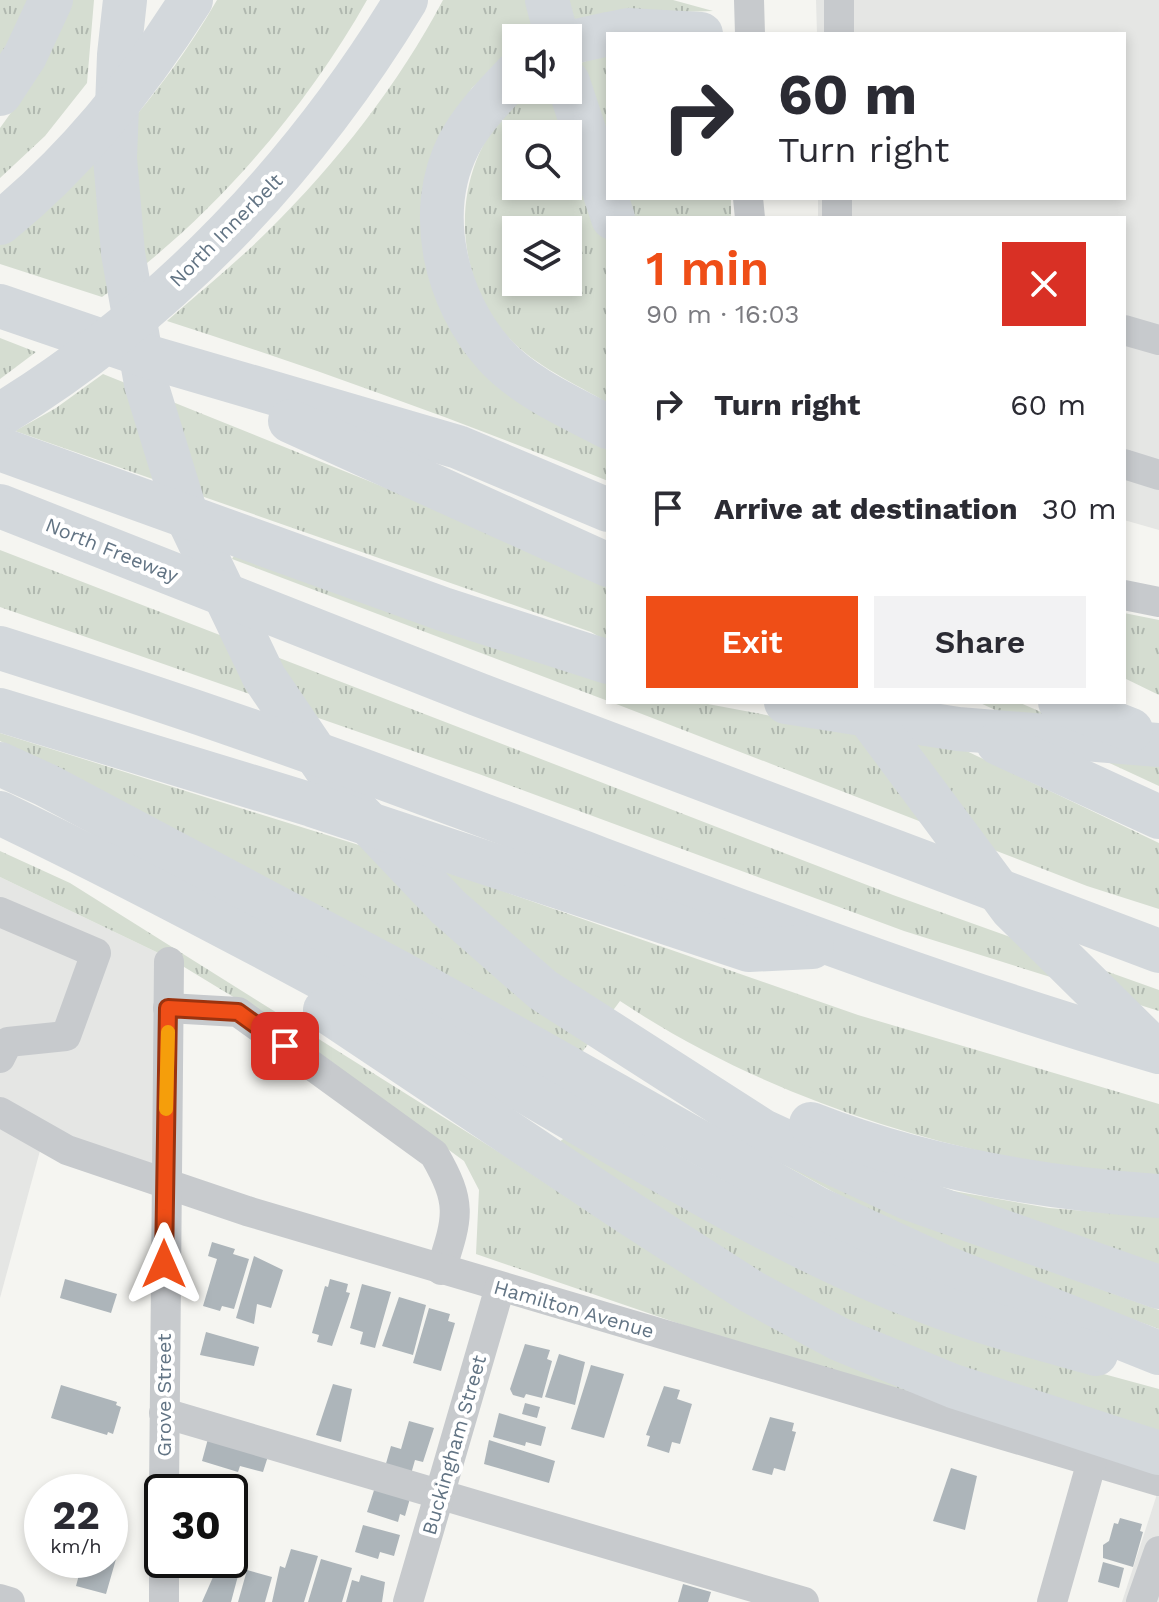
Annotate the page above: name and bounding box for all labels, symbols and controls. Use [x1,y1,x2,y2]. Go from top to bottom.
map controls [502,24,582,296]
button: sound [502,24,582,104]
text: 60 m [778,62,917,128]
icon: right [646,64,750,168]
button: search [502,120,582,200]
text: Turn right [778,129,949,171]
street label: North Innerbelt [164,168,288,292]
button: layers [502,216,582,296]
text: 1 min [646,240,769,297]
button: close [1002,242,1086,326]
text: 90 m · 16:03 [646,299,799,329]
icon: right [646,382,690,426]
text: Turn right [714,387,860,422]
text: 60 m [1010,387,1086,422]
icon: arrive [646,486,690,530]
text: Arrive at destination [714,491,1018,526]
text: 30 m [1042,491,1117,526]
street label: North Freeway [42,512,183,588]
button: Exit [646,596,858,688]
button: Share [874,596,1086,688]
pin [251,1012,319,1080]
icon: arrive [263,1024,307,1068]
position arrow [122,1222,206,1306]
street label: Hamilton Avenue [491,1275,657,1343]
street label: Grove Street [152,1333,176,1457]
street label: Buckingham Street [417,1352,491,1538]
speed limit sign: 30 [144,1474,248,1578]
text: 22 [52,1492,100,1539]
text: km/h [50,1534,102,1558]

